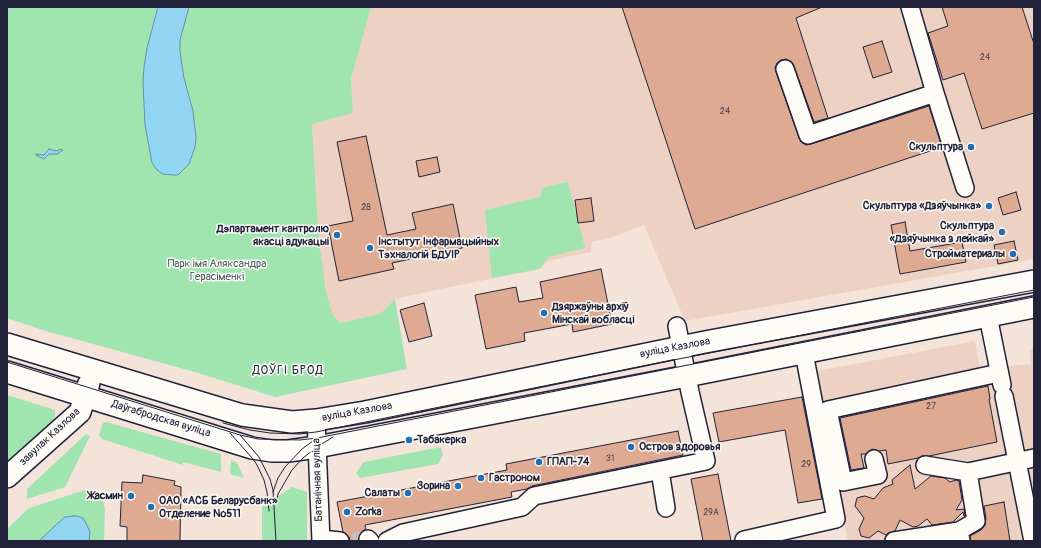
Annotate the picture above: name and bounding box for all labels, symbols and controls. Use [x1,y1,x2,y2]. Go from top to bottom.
house number: 24 [980,53,990,63]
house number: 24 [720,107,730,117]
place label: Скульптура [909,140,963,154]
marker: Скульптура [966,142,976,152]
place label: Скульптура «Дзяўчынка» [863,199,981,213]
marker: Скульптура «Дзяўчынка» [984,201,994,211]
house number: 28 [361,203,371,213]
place label: Скульптура «Дзяўчынка з лейкай» [890,219,994,245]
place label: Дэпартамент кантролю якасці адукацыі [217,222,329,248]
marker: Скульптура «Дзяўчынка з лейкай» [997,227,1007,237]
marker: Дэпартамент кантролю якасці адукацыі [332,230,342,240]
place label: Інстытут Інфармацыйных Тэхналогій БДУІР [378,235,499,261]
marker: Інстытут Інфармацыйных Тэхналогій БДУІР [365,243,375,253]
place label: Стройматериалы [925,247,1005,261]
marker: Стройматериалы [1008,249,1018,259]
park label: Парк імя Аляксандра Герасіменкі [168,257,266,283]
place label: Дзяржаўны архіў Мінскай вобласці [552,300,634,326]
marker: Дзяржаўны архіў Мінскай вобласці [539,308,549,318]
street label: вуліца Казлова [639,335,711,361]
district label: ДОЎГІ БРОД [252,364,324,378]
street label: Даўгабродская вуліца [110,398,212,440]
street label: вуліца Казлова [321,399,393,425]
house number: 27 [926,402,936,412]
street label: завулак Казлова [17,405,83,469]
place label: Табакерка [417,433,466,447]
marker: Табакерка [404,435,414,445]
street label: Батанічная вуліца [310,438,326,522]
place label: Остров здоровья [639,440,720,454]
marker: Остров здоровья [626,442,636,452]
house number: 31 [606,454,614,464]
place label: ГПАП-74 [547,455,589,469]
marker: ГПАП-74 [534,457,544,467]
house number: 29 [801,460,811,470]
place label: Гастроном [489,471,540,485]
marker: Гастроном [476,473,486,483]
place label: Зорина [417,479,450,493]
marker: Зорина [453,481,463,491]
place label: Салаты [365,486,400,500]
marker: Салаты [403,488,413,498]
place label: Жасмин [88,489,123,503]
marker: Жасмин [126,491,136,501]
place label: ОАО «АСБ Беларусбанк» Отделение №511 [159,494,277,520]
marker: ОАО «АСБ Беларусбанк» Отделение №511 [146,502,156,512]
place label: Zorka [355,505,382,519]
marker: Zorka [342,507,352,517]
house number: 29А [703,508,719,518]

